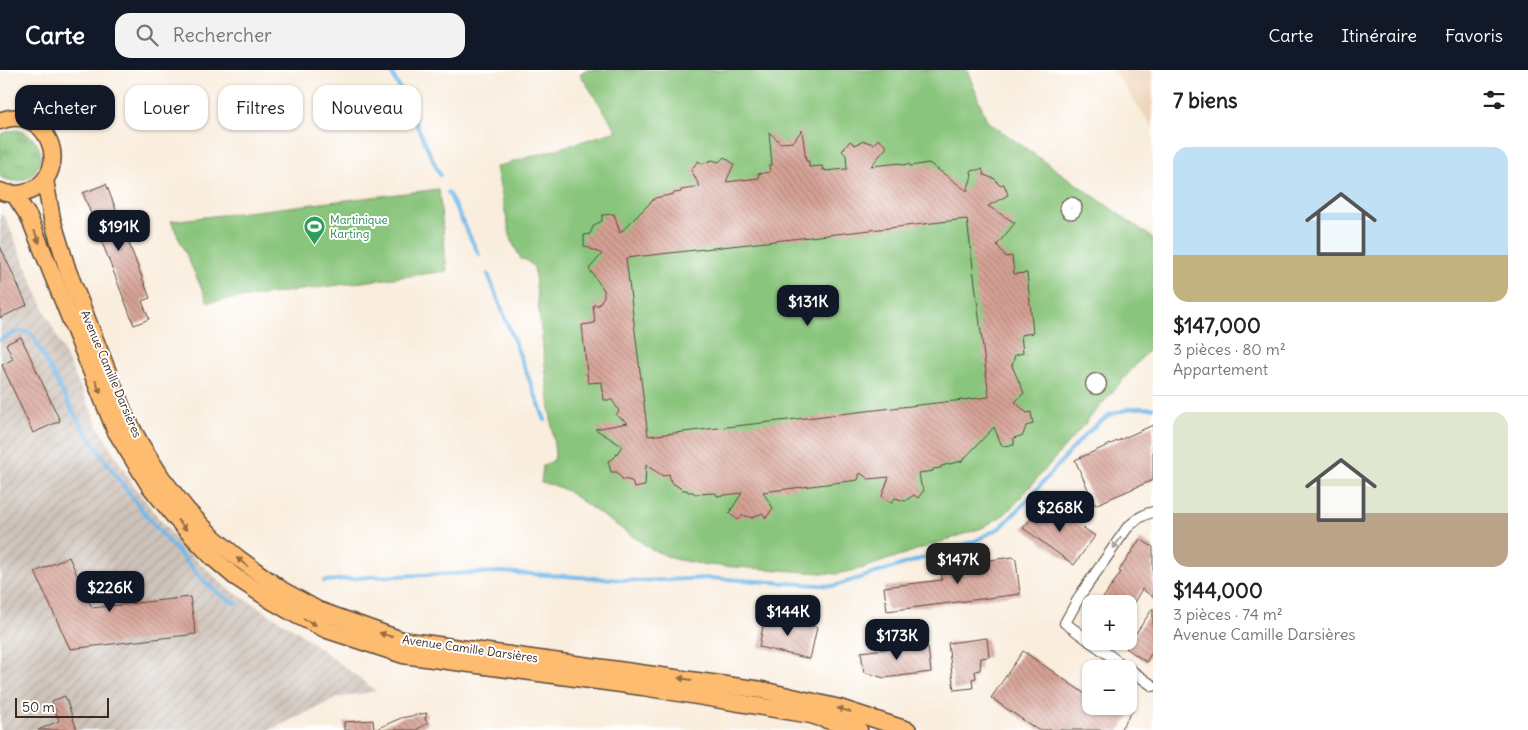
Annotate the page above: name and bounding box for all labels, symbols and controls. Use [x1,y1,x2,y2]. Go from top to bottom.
search box [115,13,465,58]
text: Carte [25,20,85,50]
icon: search [133,21,161,49]
text: Rechercher [173,23,272,47]
text: Carte [1268,24,1313,47]
text: Itinéraire [1341,24,1417,47]
text: Favoris [1445,24,1503,47]
chip: Acheter [15,85,115,130]
chip: Louer [125,85,208,130]
chip: Filtres [218,85,303,130]
chip: Nouveau [313,85,421,130]
icon: filters [1480,86,1508,114]
text: 7 biens [1173,87,1238,114]
icon: home [1296,179,1386,269]
pin: $191K [84,210,154,252]
place label: Martinique Karting [330,212,388,241]
sports icon: Martinique Karting [302,215,326,246]
text: $191K [99,216,139,236]
one-way arrow [33,230,41,245]
pin: $131K [773,284,843,327]
text: $131K [788,291,828,311]
street label: Avenue Camille Darsières [78,308,145,440]
text: $147,000 [1173,312,1261,339]
text: 3 pièces · 80 m² [1173,339,1286,359]
text: Appartement [1173,359,1268,379]
one-way arrow [94,380,102,395]
icon: home [1296,445,1386,535]
pin: $268K [1025,490,1095,533]
text: $268K [1037,497,1083,517]
one-way arrow [176,519,188,531]
one-way arrow [1112,536,1122,549]
pin: $147K [923,542,993,585]
text: $147K [937,549,979,569]
one-way arrow [236,556,249,567]
pin: $226K [75,570,145,613]
text: $226K [87,577,133,597]
text: $144,000 [1173,577,1263,604]
pin: $144K [753,594,823,637]
map controls [1082,595,1137,715]
button: + [1082,595,1137,650]
text: $144K [766,601,810,621]
text: 3 pièces · 74 m² [1173,604,1283,624]
one-way arrow [303,618,318,627]
pin: $173K [862,618,932,661]
text: Avenue Camille Darsières [1173,624,1356,644]
text: $173K [876,625,918,645]
one-way arrow [378,631,393,639]
street label: Avenue Camille Darsières [401,632,539,665]
button: − [1082,660,1137,715]
one-way arrow [677,675,693,683]
scale bar [15,695,109,718]
text: 50 m [22,698,55,716]
one-way arrow [837,706,852,714]

